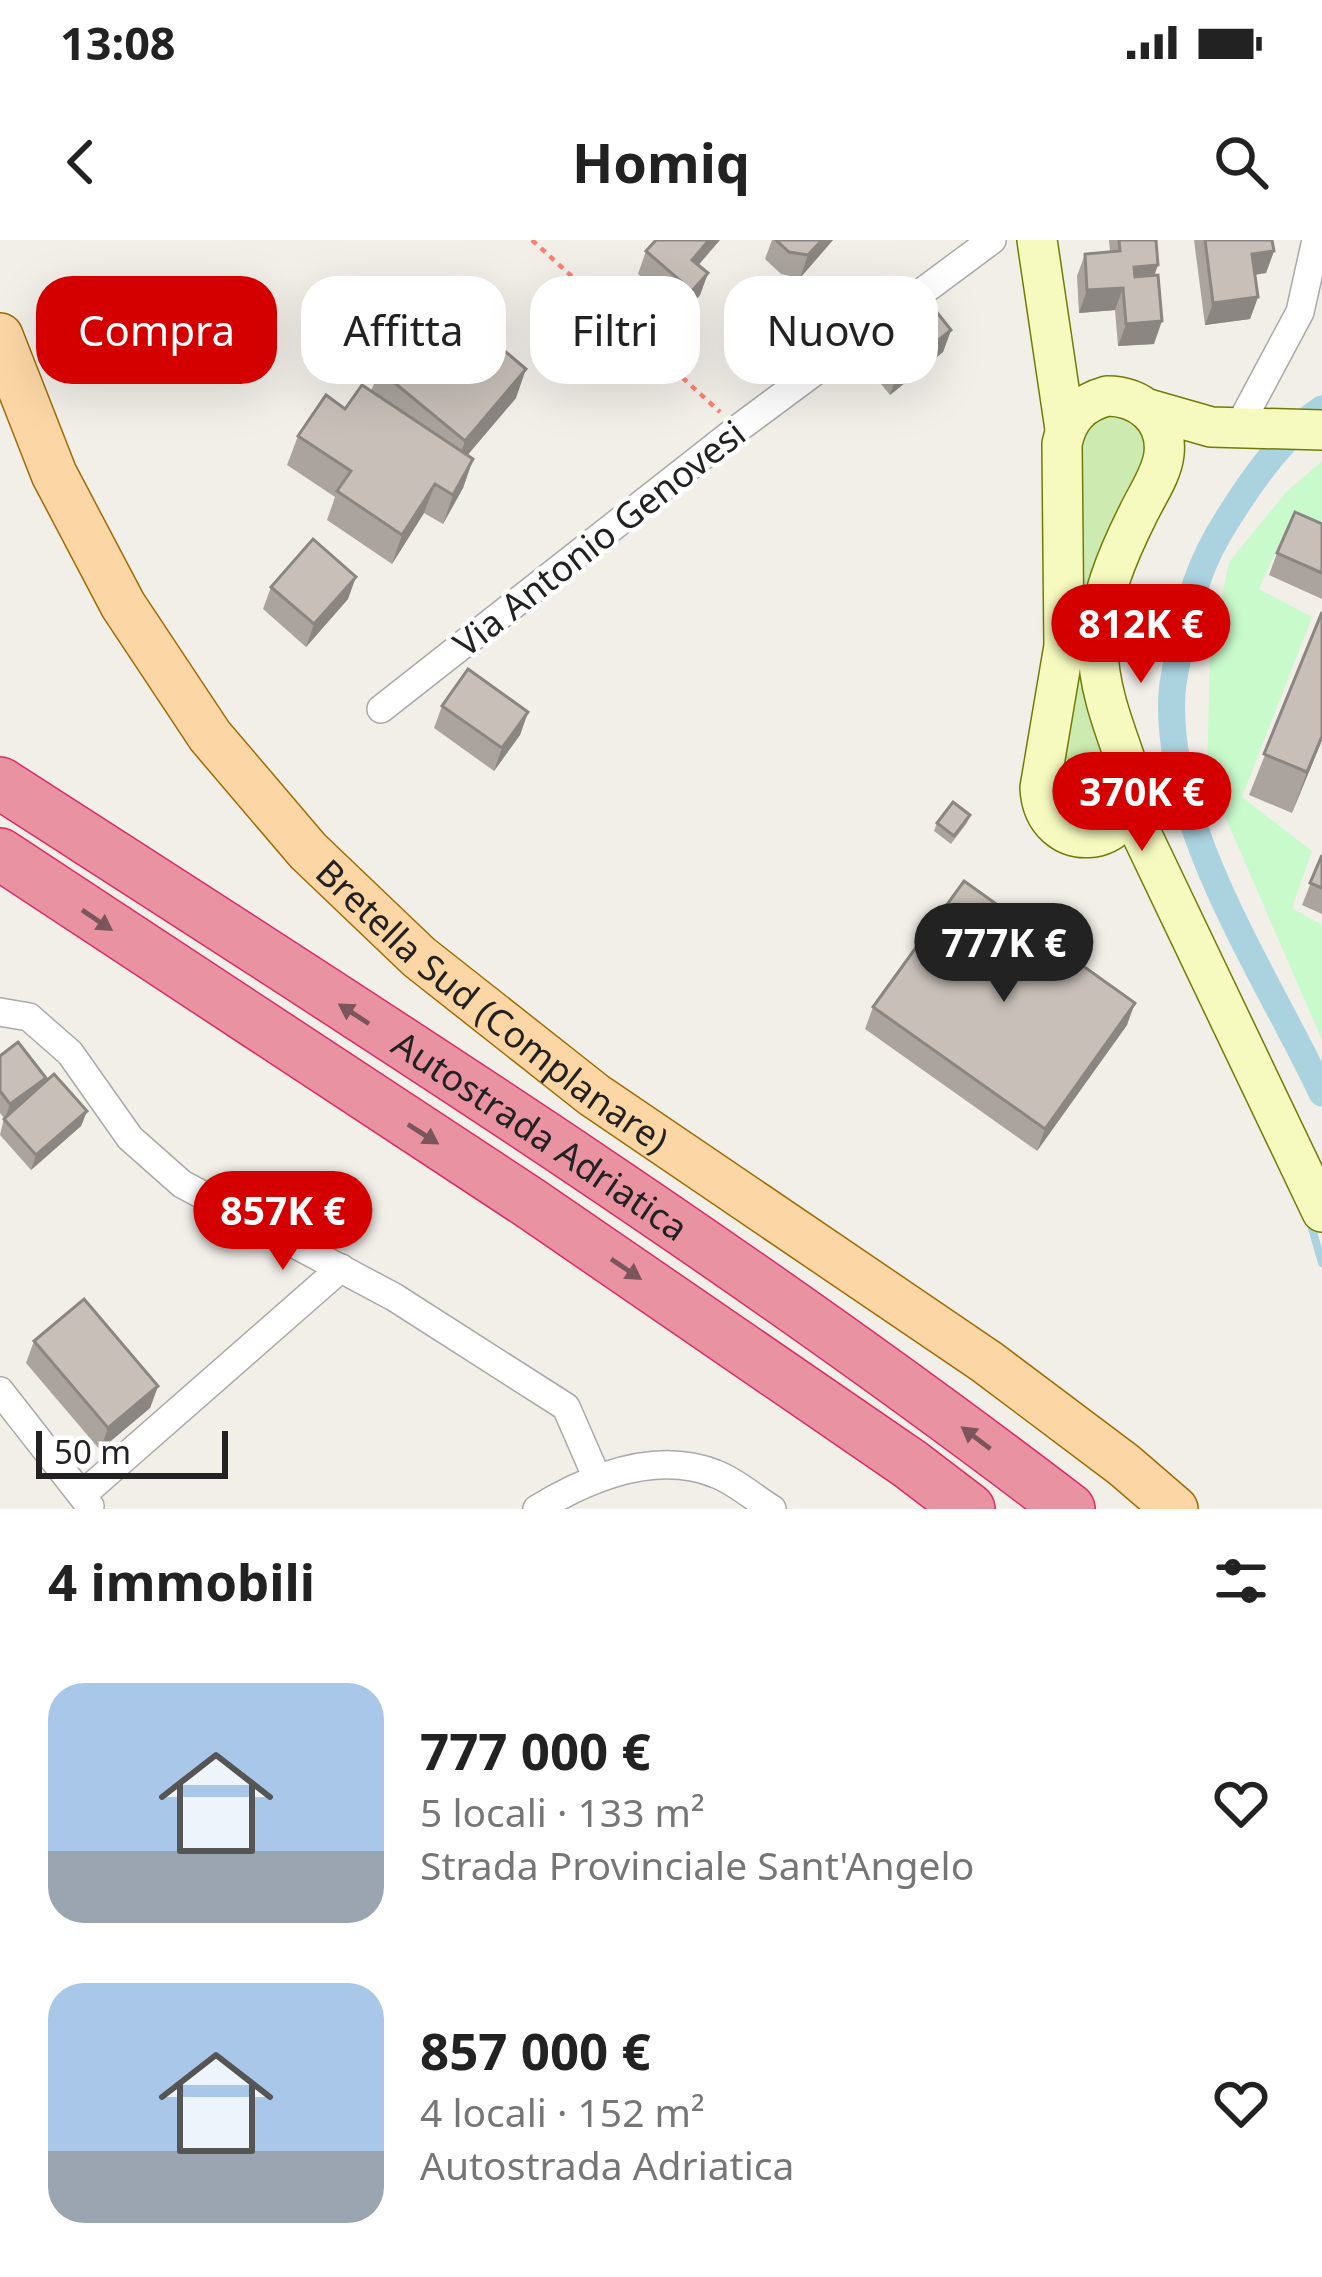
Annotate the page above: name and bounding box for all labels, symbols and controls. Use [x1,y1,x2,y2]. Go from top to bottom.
text: 13:08 [60,12,176,73]
text: Homiq [572,125,750,199]
icon: back [48,129,114,195]
icon: search [1208,129,1274,195]
chip: Compra [36,276,277,384]
chip: Affitta [301,276,506,384]
chip: Filtri [530,276,700,384]
chip: Nuovo [724,276,938,384]
street label: Via Antonio Genovesi [443,408,755,668]
pin: 812K € [1043,584,1239,686]
text: 812K € [1078,596,1204,649]
pin: 370K € [1044,752,1240,854]
text: 370K € [1079,764,1205,817]
street label: Bretella Sud (Complanare) [306,848,679,1163]
pin: 777K € [906,903,1102,1005]
one-way arrow [81,907,113,930]
text: 777K € [941,915,1067,968]
one-way arrow [338,1003,371,1025]
street label: Autostrada Adriatica [383,1019,698,1251]
one-way arrow [407,1122,439,1144]
pin: 857K € [185,1171,381,1273]
text: 857K € [220,1183,346,1236]
one-way arrow [610,1257,642,1280]
scale bar [36,1425,228,1478]
one-way arrow [961,1426,992,1451]
text: 50 m [54,1429,131,1474]
text: 4 immobili [48,1546,315,1616]
icon: filters [1208,1548,1274,1614]
text: 777 000 € [420,1715,651,1785]
icon: home [144,1731,288,1875]
icon: heart [1208,1770,1274,1836]
text: 5 locali · 133 m² [420,1785,705,1838]
text: Strada Provinciale Sant'Angelo [420,1838,974,1891]
text: 857 000 € [420,2015,651,2085]
icon: home [144,2031,288,2175]
icon: heart [1208,2070,1274,2136]
text: 4 locali · 152 m² [420,2085,705,2138]
text: Autostrada Adriatica [420,2138,794,2191]

